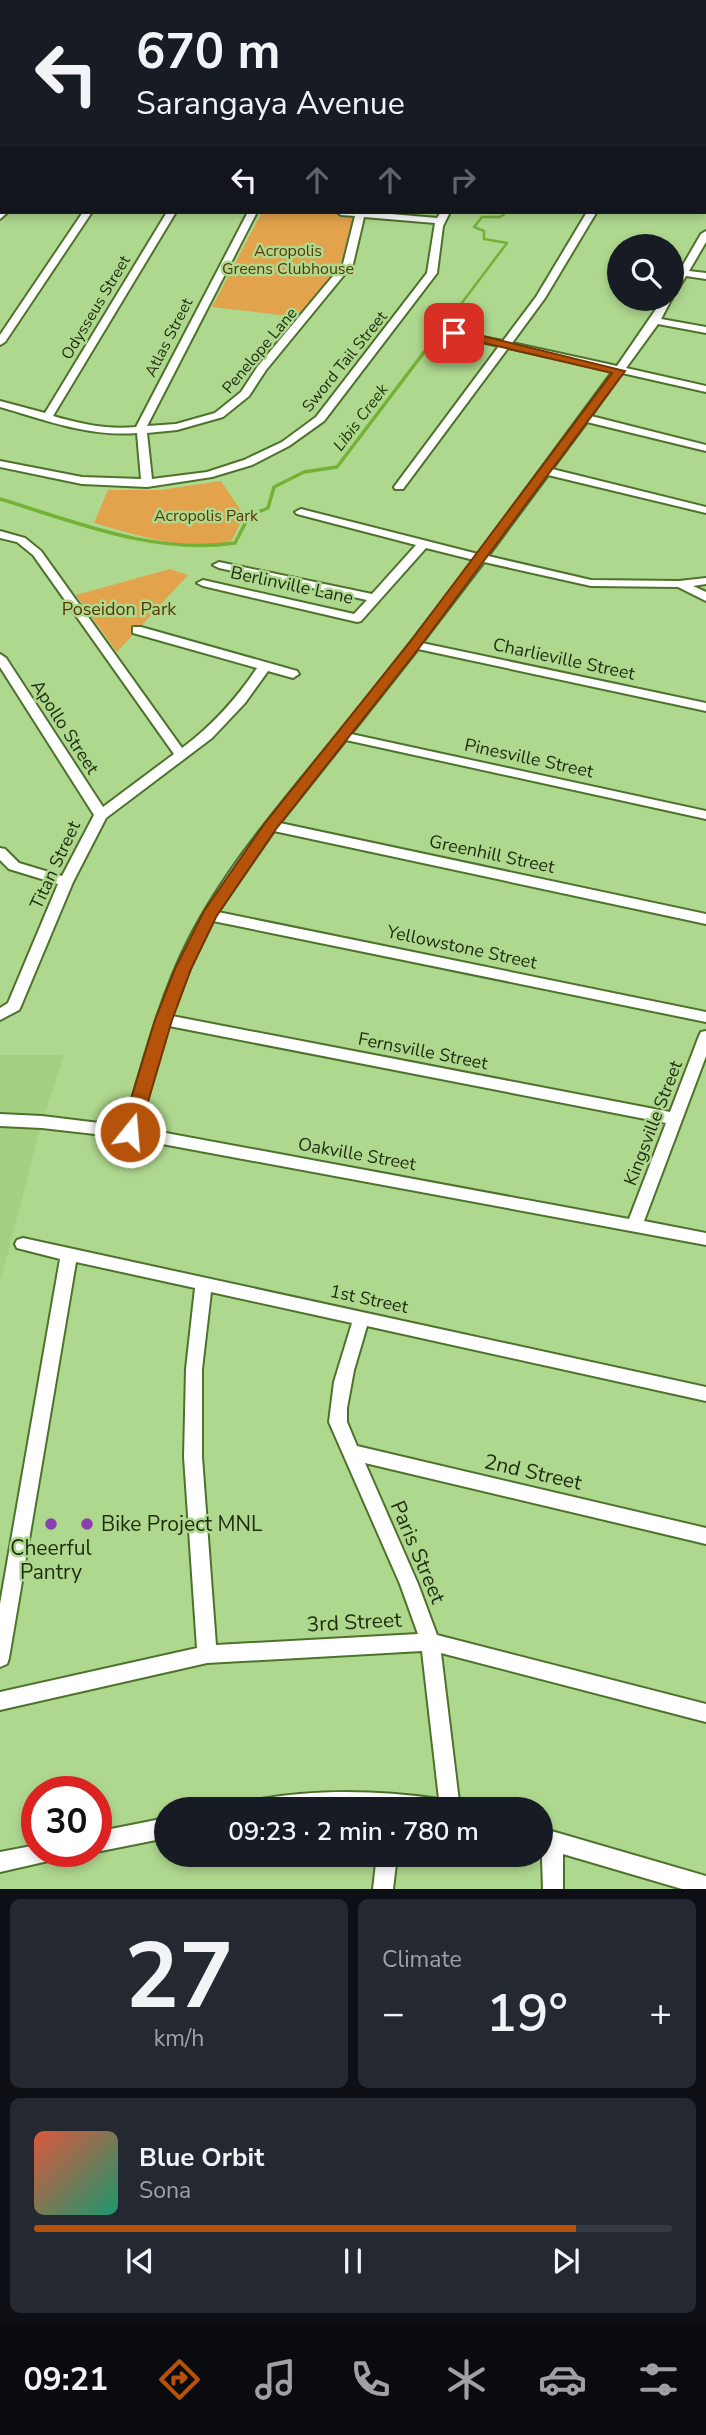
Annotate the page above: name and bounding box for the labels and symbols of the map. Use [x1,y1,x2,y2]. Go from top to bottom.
park label: Acropolis Greens Clubhouse [222,240,354,280]
street label: Odysseus Street [56,251,136,364]
street label: Atlas Street [140,294,198,381]
street label: Penelope Lane [217,303,302,398]
pin [424,303,484,363]
street label: Sword Tail Street [297,306,393,417]
water label: Libis Creek [328,379,394,456]
park label: Acropolis Park [154,505,259,527]
street label: Berlinville Lane [228,560,356,610]
park label: Poseidon Park [62,597,177,621]
street label: Charlieville Street [491,632,638,686]
street label: Apollo Street [26,675,105,779]
street label: Pinesville Street [462,733,596,784]
street label: Titan Street [24,816,86,913]
street label: Greenhill Street [427,829,558,879]
street label: Yellowstone Street [384,919,540,975]
street label: Fernsville Street [356,1027,491,1075]
street label: Kingsville Street [618,1056,688,1189]
position arrow [93,1095,167,1169]
street label: Oakville Street [296,1132,419,1176]
street label: 1st Street [328,1279,411,1319]
street label: 2nd Street [481,1447,585,1497]
street label: Paris Street [384,1496,452,1608]
place label: Bike Project MNL [101,1510,263,1538]
marker: Cheerful Pantry [43,1516,59,1532]
marker: Bike Project MNL [79,1516,95,1532]
place label: Cheerful Pantry [10,1534,93,1586]
street label: 3rd Street [306,1606,403,1638]
speed limit sign: 30 [21,1776,112,1867]

